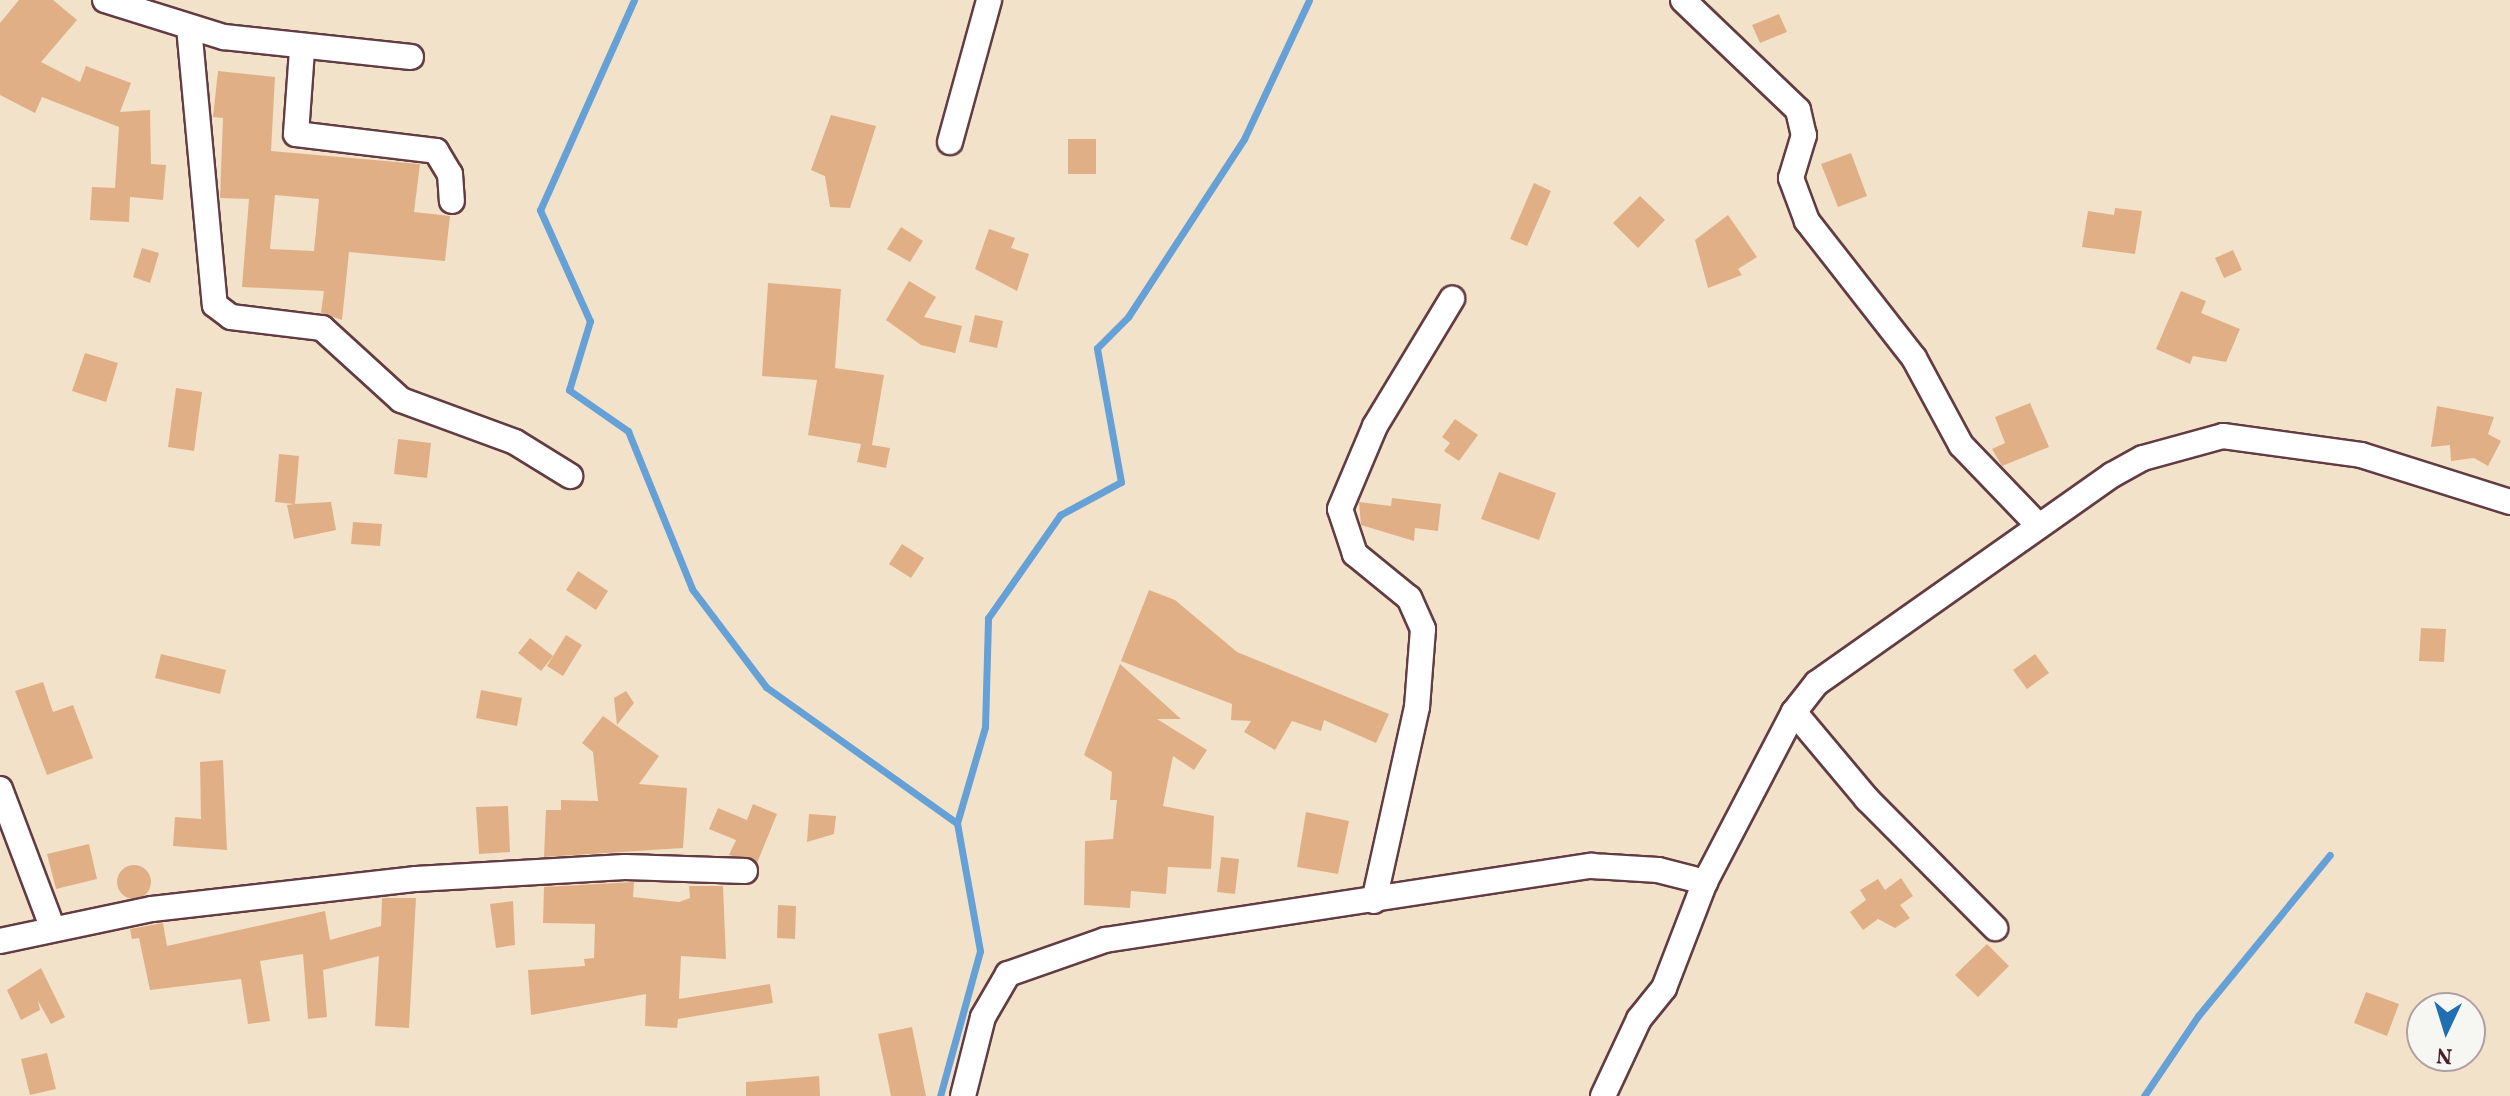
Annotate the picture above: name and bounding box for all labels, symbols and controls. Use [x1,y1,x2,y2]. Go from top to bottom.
north arrow [2406,992,2486,1072]
text: N [2435,1038,2453,1070]

